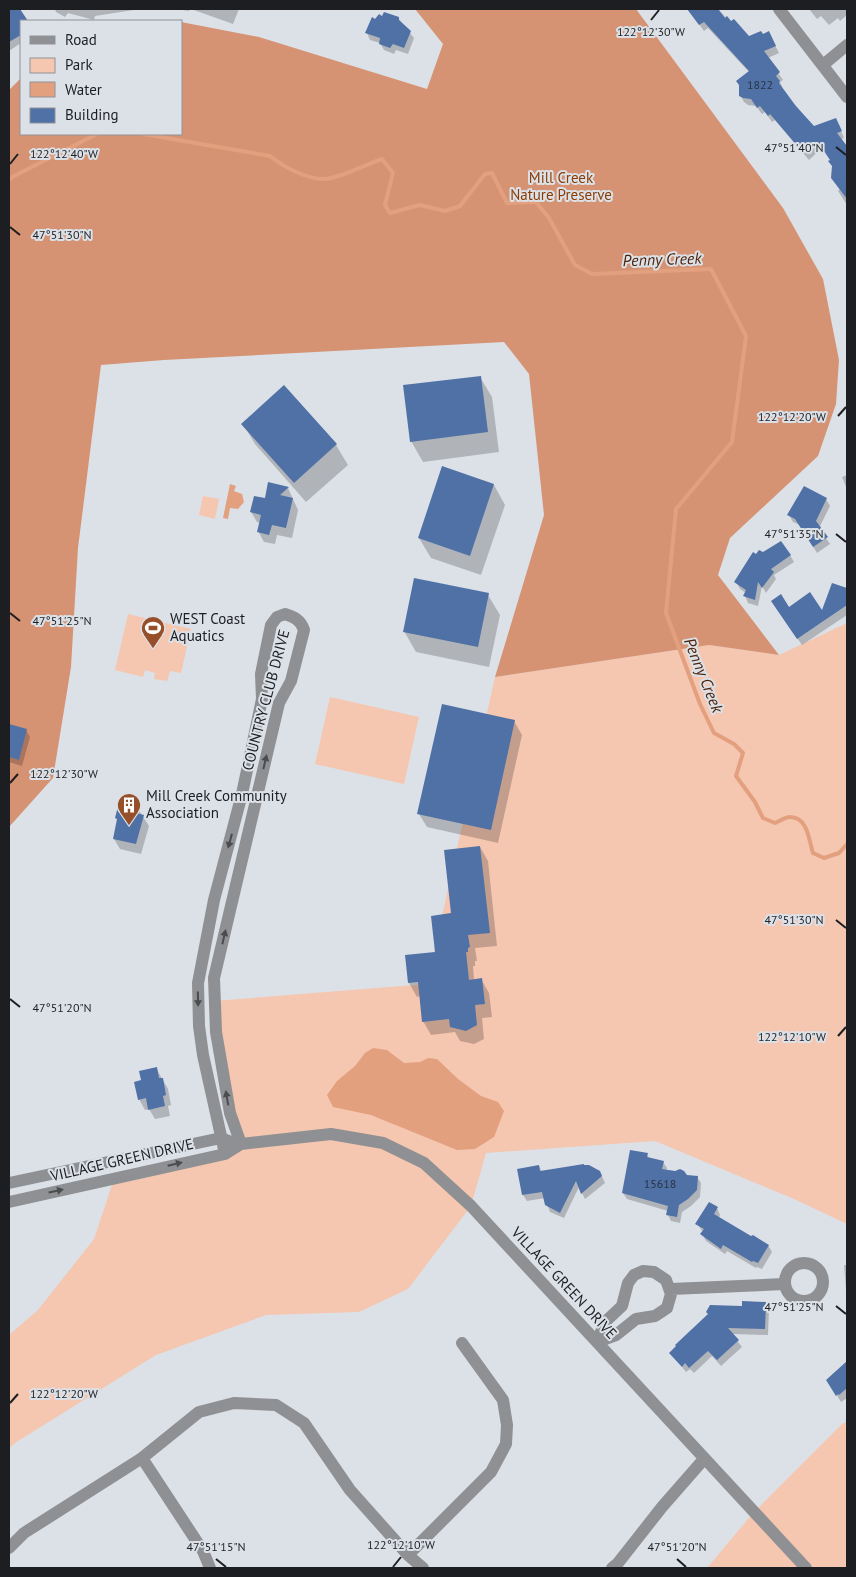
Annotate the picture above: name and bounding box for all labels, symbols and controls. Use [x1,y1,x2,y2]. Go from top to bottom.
legend [20,20,182,135]
text: 122°12'30"W [617,24,685,39]
text: Road [65,30,97,49]
text: Park [65,55,93,74]
house number: 1822 [747,77,773,92]
text: Water [65,80,102,99]
text: Building [65,105,119,124]
text: 47°51'40"N [764,140,824,155]
text: 122°12'40"W [30,146,98,161]
park label: Mill Creek Nature Preserve [510,168,612,204]
text: 47°51'30"N [32,227,92,242]
water label: Penny Creek [622,248,703,270]
text: 122°12'20"W [758,409,826,424]
text: 47°51'35"N [764,526,824,541]
place label: WEST Coast Aquatics [170,609,245,645]
text: 47°51'25"N [32,613,92,628]
sports icon: WEST Coast Aquatics [140,615,166,649]
street label: COUNTRY CLUB DRIVE [238,627,293,772]
water label: Penny Creek [680,635,728,716]
one-way arrow [261,755,269,770]
text: 122°12'30"W [30,766,98,781]
place label: Mill Creek Community Association [146,786,287,822]
building icon: Mill Creek Community Association [116,792,142,826]
one-way arrow [226,833,234,848]
text: 47°51'30"N [764,912,824,927]
one-way arrow [220,929,228,945]
one-way arrow [194,992,202,1008]
text: 47°51'20"N [32,1000,92,1015]
text: 122°12'10"W [758,1029,826,1044]
one-way arrow [223,1089,231,1105]
street label: VILLAGE GREEN DRIVE [48,1134,195,1185]
one-way arrow [167,1160,182,1168]
house number: 15618 [644,1176,676,1191]
one-way arrow [49,1187,65,1195]
street label: VILLAGE GREEN DRIVE [507,1222,621,1343]
text: 47°51'25"N [764,1299,824,1314]
text: 122°12'20"W [30,1386,98,1401]
text: 122°12'10"W [367,1537,435,1552]
text: 47°51'15"N [186,1539,246,1554]
text: 47°51'20"N [647,1539,707,1554]

